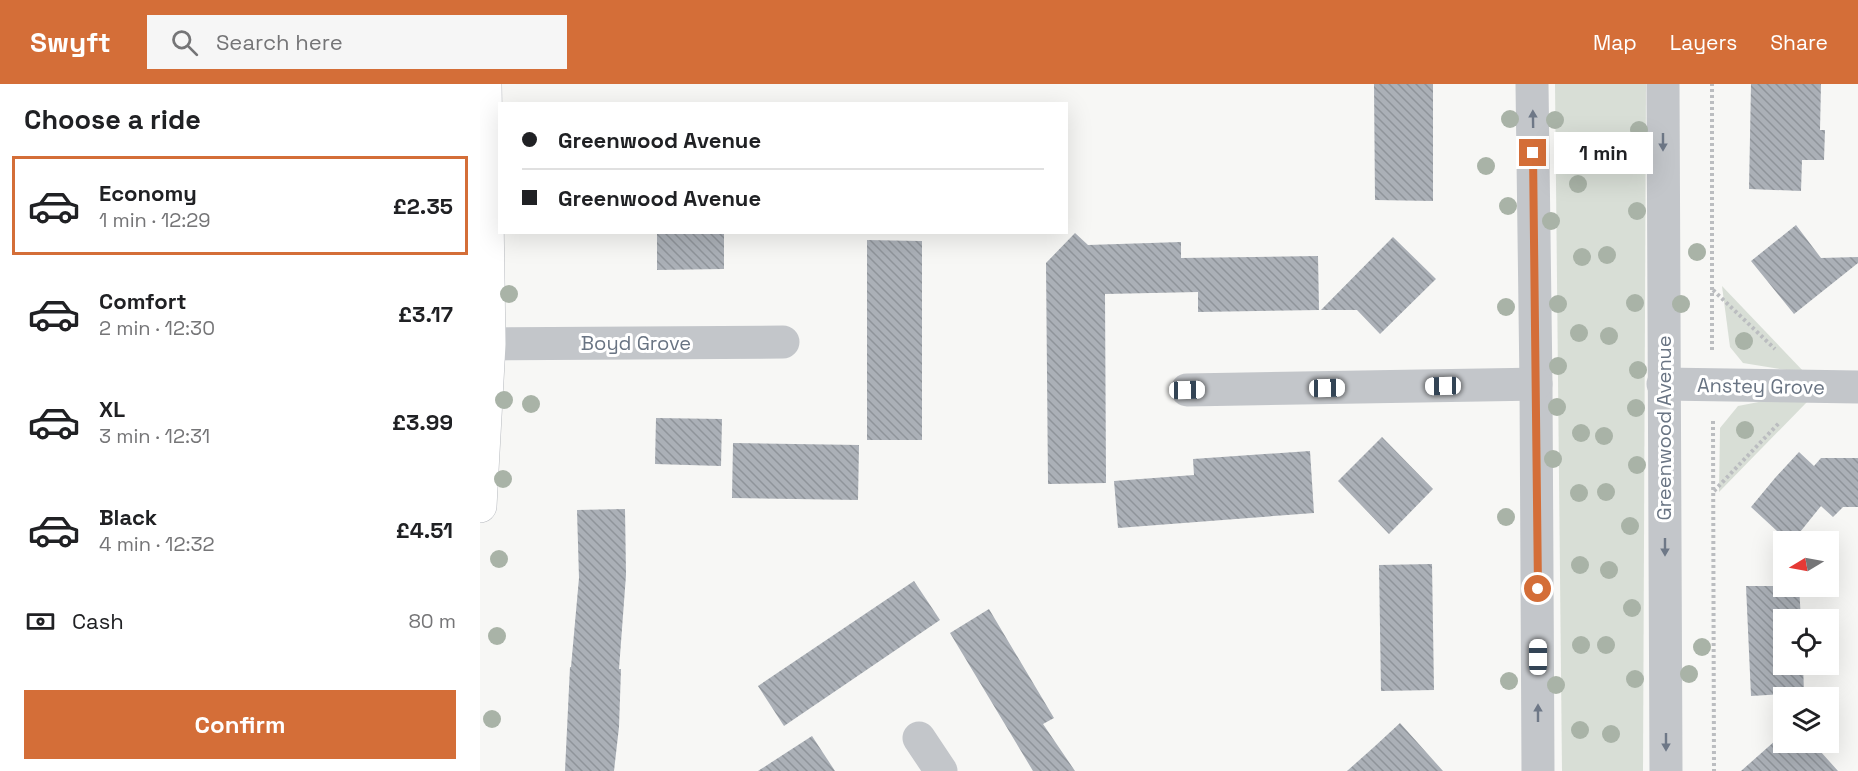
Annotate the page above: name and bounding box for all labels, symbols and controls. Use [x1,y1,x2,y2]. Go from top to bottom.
search box [147,15,567,69]
text: Swyft [30,24,111,60]
icon: search [168,26,201,59]
text: Search here [216,28,343,56]
text: Map [1593,29,1637,56]
text: Layers [1670,29,1737,56]
text: Share [1770,29,1828,56]
text: Choose a ride [24,102,201,137]
one-way arrow [1528,109,1538,128]
text: Greenwood Avenue [558,126,761,154]
callout: 1 min [1554,132,1653,174]
one-way arrow [1658,133,1668,152]
route end [1519,139,1546,166]
text: 1 min [1579,140,1628,166]
icon: car [27,179,81,233]
text: Economy [99,179,197,207]
text: Greenwood Avenue [558,184,761,212]
text: £2.35 [393,192,453,220]
text: 1 min · 12:29 [99,207,211,233]
icon: car [27,287,81,341]
text: Comfort [99,287,187,315]
text: £3.17 [398,300,453,328]
text: 2 min · 12:30 [99,315,215,341]
street label: Boyd Grove [581,330,691,356]
street label: Greenwood Avenue [1651,335,1677,521]
street label: Anstey Grove [1697,372,1825,400]
car [1425,377,1461,395]
car [1309,379,1345,397]
car [1169,381,1205,399]
icon: car [27,395,81,449]
text: XL [99,395,125,423]
text: £3.99 [392,408,453,436]
text: 3 min · 12:31 [99,423,210,449]
icon: car [27,503,81,557]
text: Black [99,503,157,531]
text: £4.51 [396,516,453,544]
text: 4 min · 12:32 [99,531,215,557]
north arrow [1773,531,1839,597]
map controls [1773,531,1839,753]
one-way arrow [1660,538,1670,557]
route start [1524,575,1551,602]
icon: cash [24,605,57,638]
text: Cash [72,607,124,635]
text: 80 m [408,608,456,634]
button: locate [1773,609,1839,675]
car [1529,639,1547,675]
button: layers [1773,687,1839,753]
button: Confirm [24,690,456,759]
one-way arrow [1533,703,1543,722]
one-way arrow [1661,733,1671,752]

